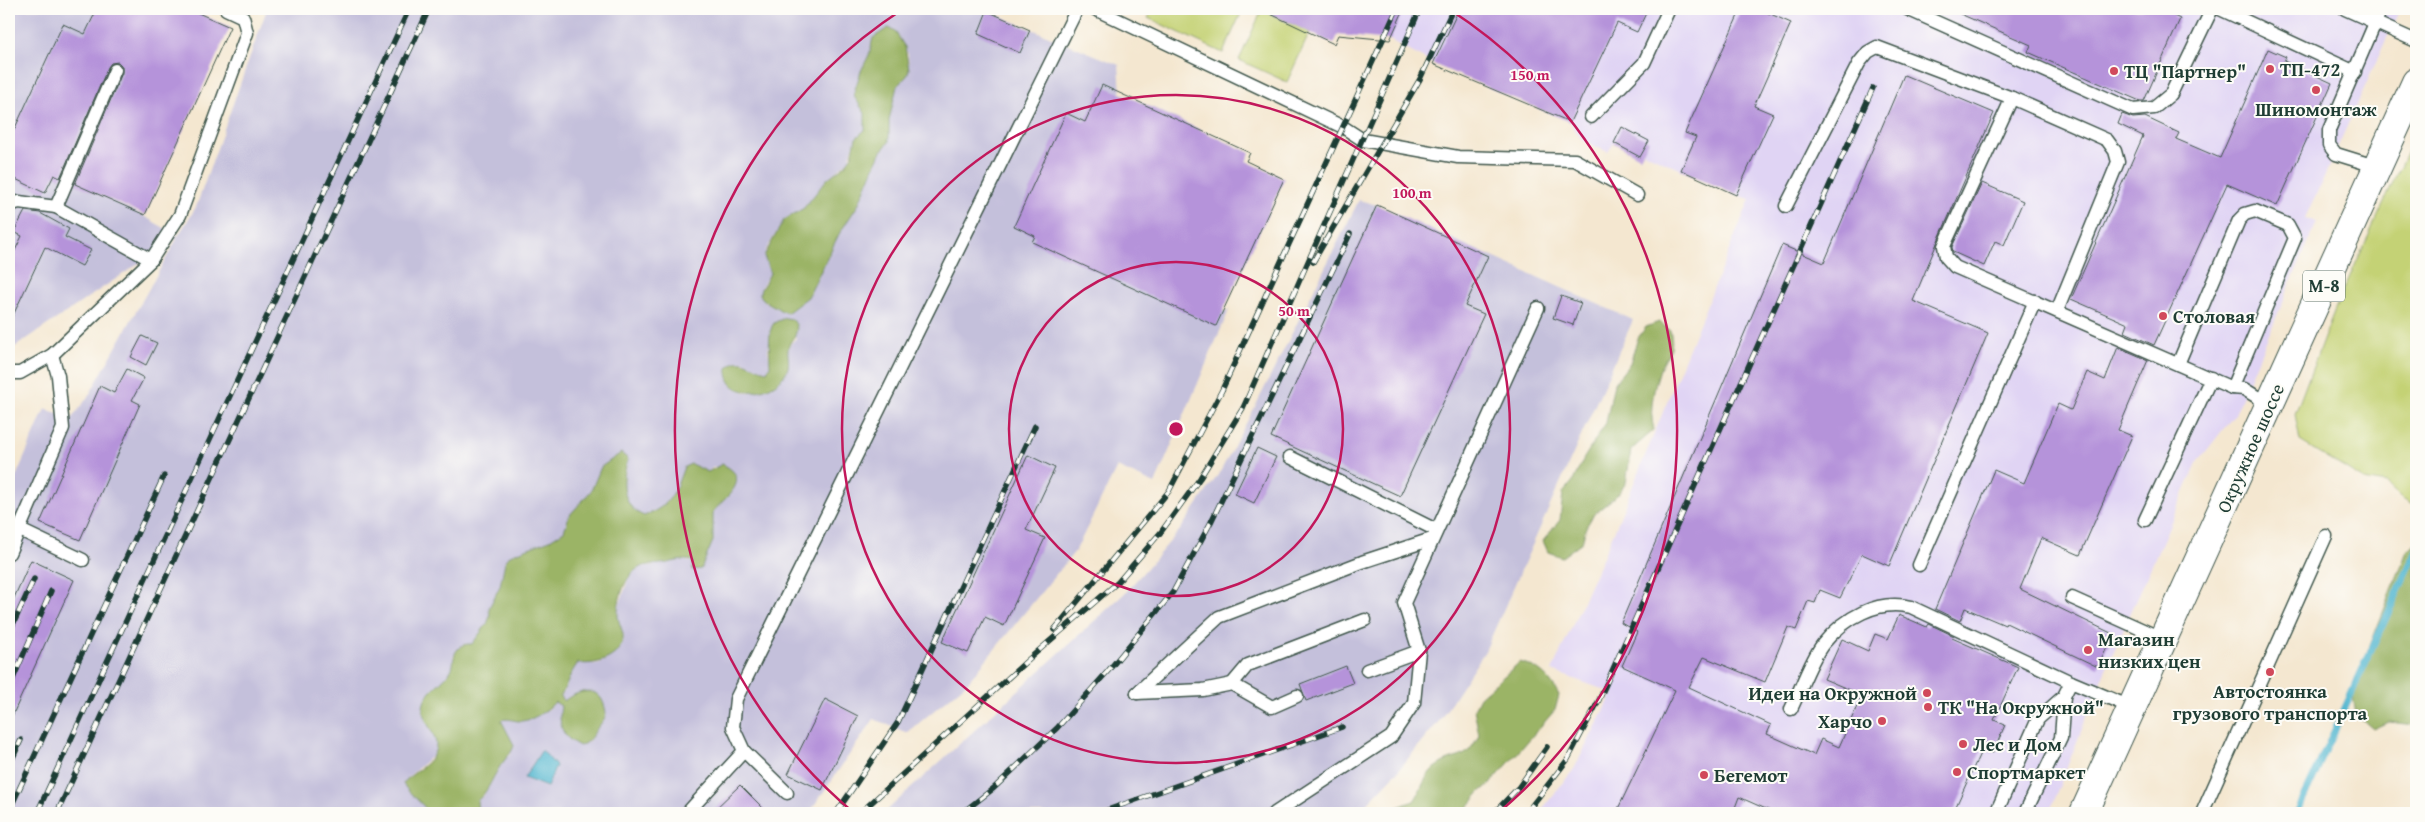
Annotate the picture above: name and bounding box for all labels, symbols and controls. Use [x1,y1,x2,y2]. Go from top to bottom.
place label: ТП-472 [2280,55,2340,83]
place label: ТЦ "Партнер" [2124,57,2246,85]
marker: ТП-472 [2264,63,2276,75]
text: 150 m [1510,64,1550,85]
marker: ТЦ "Партнер" [2108,65,2120,77]
marker: Шиномонтаж [2310,84,2322,96]
place label: Шиномонтаж [2255,95,2378,123]
text: 100 m [1392,182,1432,203]
road number: М-8 [2303,270,2345,302]
text: 50 m [1278,300,1310,321]
place label: Столовая [2173,302,2255,330]
marker: Столовая [2157,310,2169,322]
street label: Окружное шоссе [2209,379,2291,517]
centre of rings [1167,420,1185,438]
place label: Магазин низких цен [2098,625,2201,675]
marker: Магазин низких цен [2082,644,2094,656]
marker: Автостоянка грузового транспорта [2264,666,2276,678]
place label: Автостоянка грузового транспорта [2173,677,2368,727]
place label: Идеи на Окружной [1749,679,1917,707]
marker: Идеи на Окружной [1921,687,1933,699]
place label: ТК "На Окружной" [1938,693,2104,721]
marker: ТК "На Окружной" [1922,701,1934,713]
place label: Харчо [1818,707,1872,735]
marker: Харчо [1876,715,1888,727]
place label: Лес и Дом [1973,730,2062,758]
marker: Лес и Дом [1957,738,1969,750]
place label: Спортмаркет [1967,758,2086,786]
place label: Бегемот [1714,761,1788,789]
marker: Спортмаркет [1951,766,1963,778]
marker: Бегемот [1698,769,1710,781]

